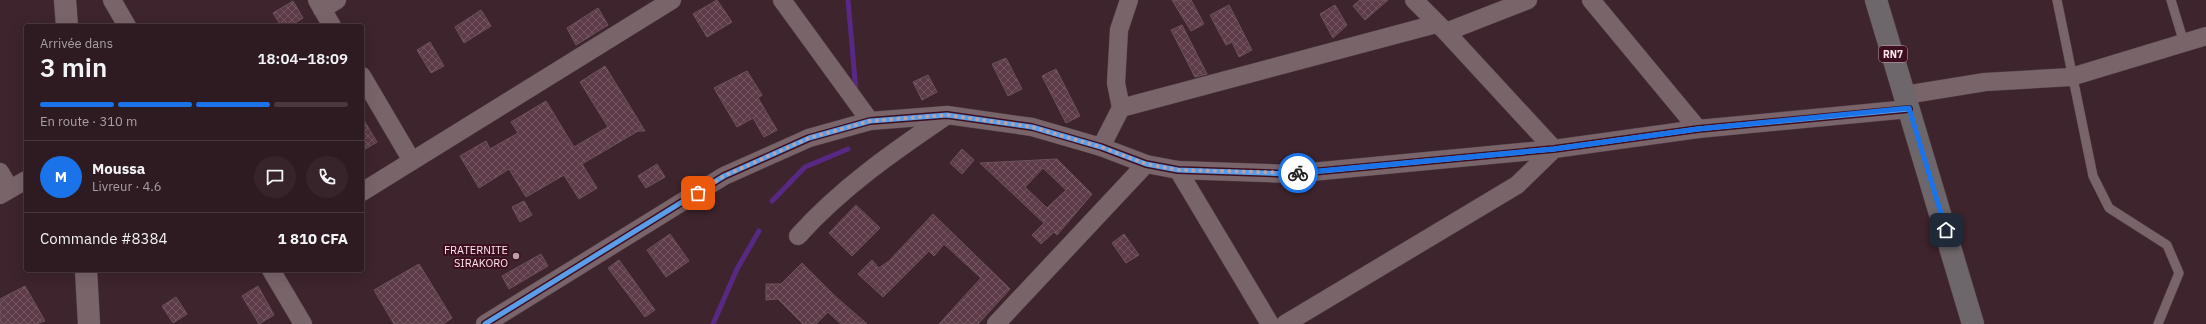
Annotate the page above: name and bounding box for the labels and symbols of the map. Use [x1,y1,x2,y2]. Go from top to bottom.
road number: RN7 [1879,46,1907,62]
courier [1278,153,1318,193]
pin [681,176,715,210]
pin [1929,213,1963,247]
place label: FRATERNITE SIRAKORO [444,243,508,270]
marker: FRATERNITE SIRAKORO [511,251,521,261]

